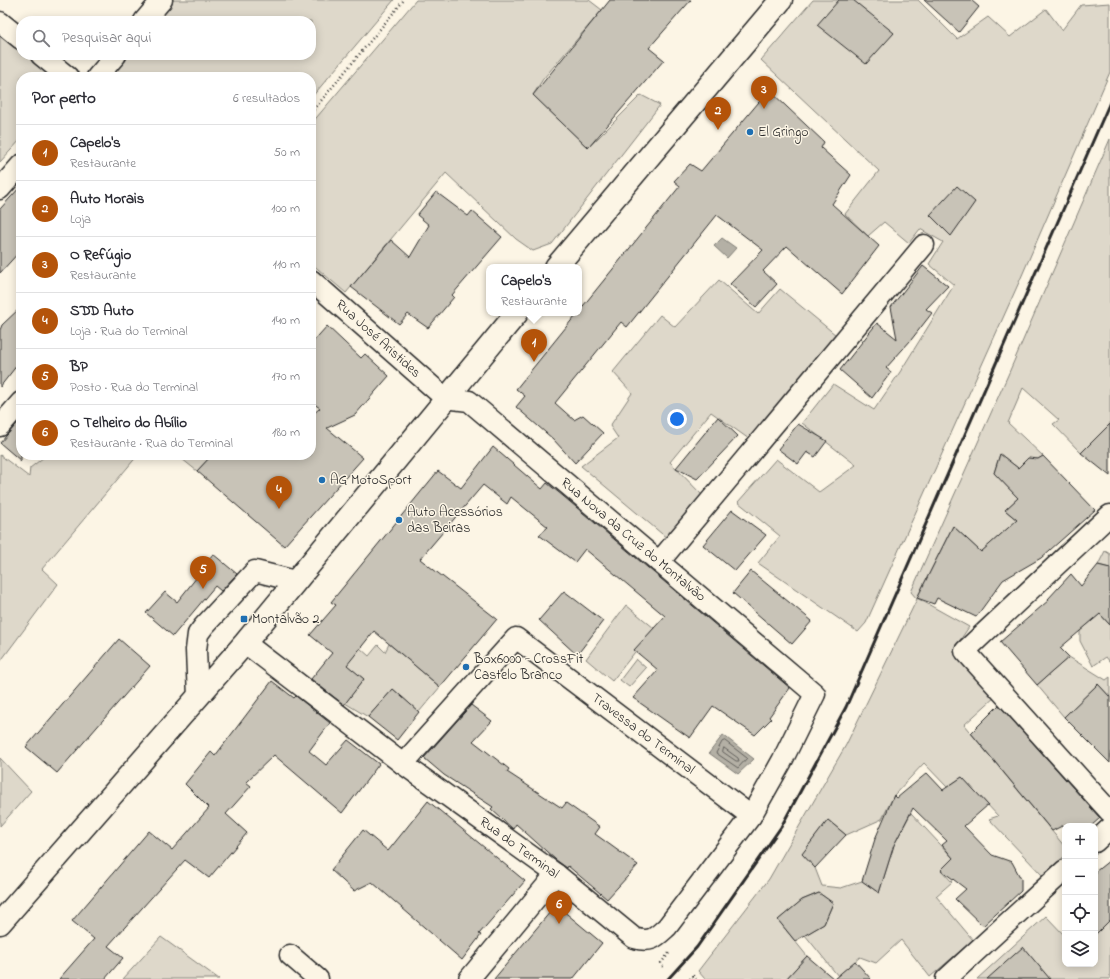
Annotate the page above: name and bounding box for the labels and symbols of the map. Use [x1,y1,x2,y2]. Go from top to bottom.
pin: 3 [751,76,777,109]
pin: 2 [705,97,731,130]
place label: El Gringo [758,122,808,144]
marker: El Gringo [745,127,755,137]
street label: Rua José Aristides [331,295,425,383]
pin: 1 [521,329,547,362]
your location [667,409,687,429]
place label: AG MotoSport [330,470,412,491]
street label: Rua Nova da Cruz do Montalvão [556,473,710,607]
marker: AG MotoSport [317,475,327,485]
pin: 4 [266,476,292,509]
place label: Auto Acessórios das Beiras [407,502,503,539]
marker: Auto Acessórios das Beiras [394,515,404,525]
pin: 5 [190,556,216,589]
place label: Montalvão 2 [252,609,320,630]
marker: Montalvão 2 [239,614,249,624]
place label: Box6000 - CrossFit Castelo Branco [473,649,584,686]
marker: Box6000 - CrossFit Castelo Branco [461,662,471,672]
street label: Travessa do Terminal [587,688,699,780]
street label: Rua do Terminal [475,812,563,884]
pin: 6 [546,891,572,924]

